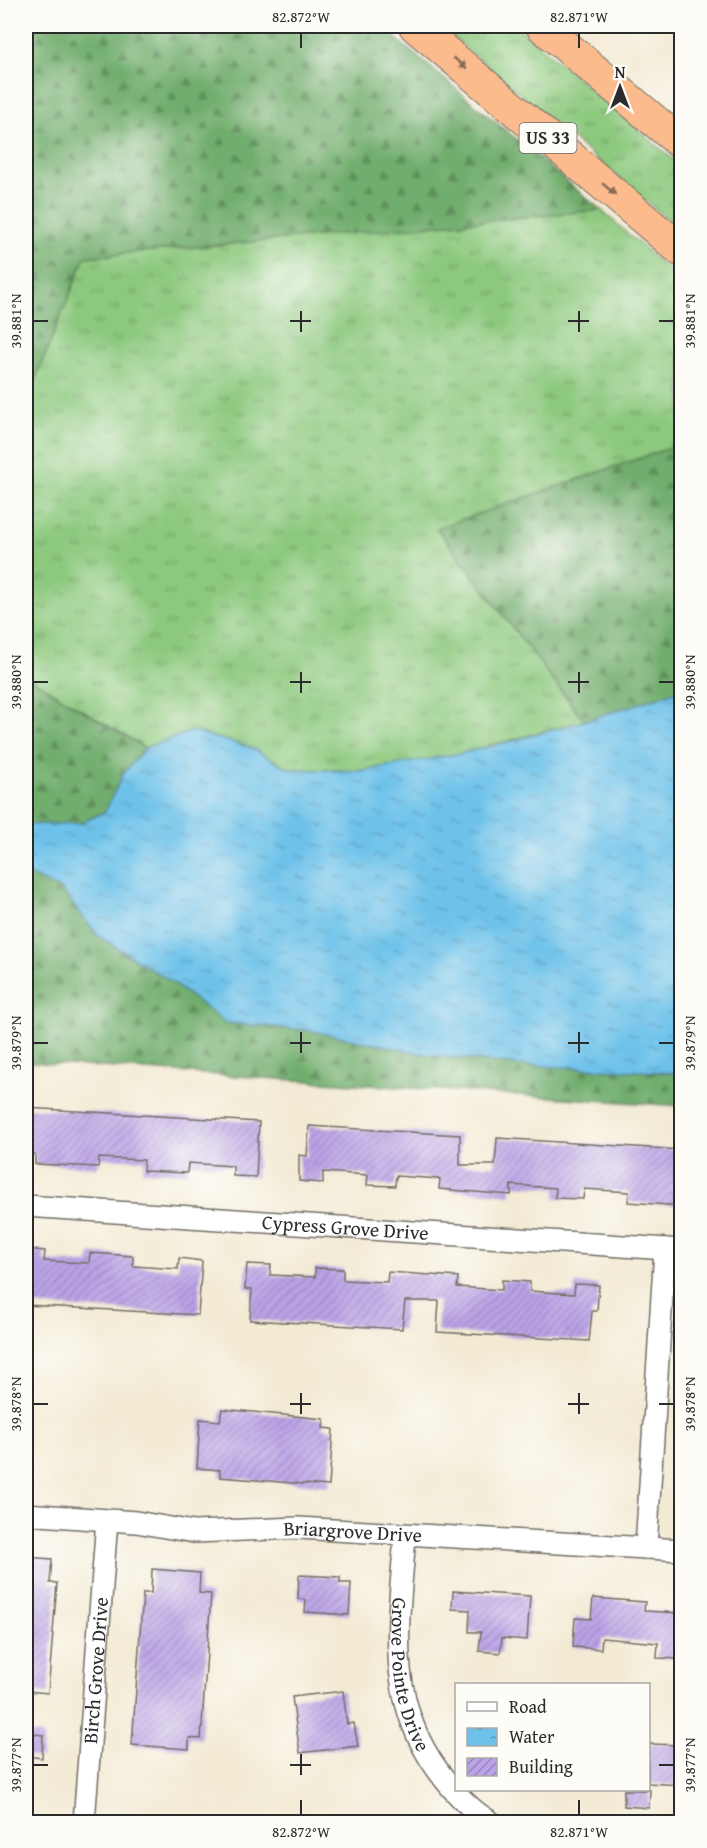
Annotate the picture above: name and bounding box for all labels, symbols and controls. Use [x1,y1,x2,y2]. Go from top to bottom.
text: 82.872°W [272,6,330,27]
text: 82.871°W [550,6,608,27]
one-way arrow [452,57,468,70]
north arrow [590,57,650,117]
text: N [615,60,626,84]
road number: US 33 [520,123,576,153]
one-way arrow [601,182,616,195]
text: 39.881°N [5,293,26,348]
text: 39.881°N [679,293,700,348]
text: 39.880°N [5,654,26,709]
text: 39.880°N [679,654,700,709]
text: 39.879°N [5,1015,26,1070]
text: 39.879°N [679,1015,700,1070]
street label: Cypress Grove Drive [261,1207,430,1247]
text: 39.878°N [5,1376,26,1431]
text: 39.878°N [679,1376,700,1431]
street label: Briargrove Drive [283,1513,423,1549]
street label: Birch Grove Drive [75,1596,115,1745]
street label: Grove Pointe Drive [384,1597,438,1756]
legend [455,1683,650,1791]
text: Road [509,1693,547,1720]
text: Water [509,1723,555,1750]
text: 39.877°N [5,1737,26,1792]
text: 39.877°N [679,1737,700,1792]
text: Building [509,1753,573,1780]
text: 82.872°W [272,1821,330,1842]
text: 82.871°W [550,1821,608,1842]

